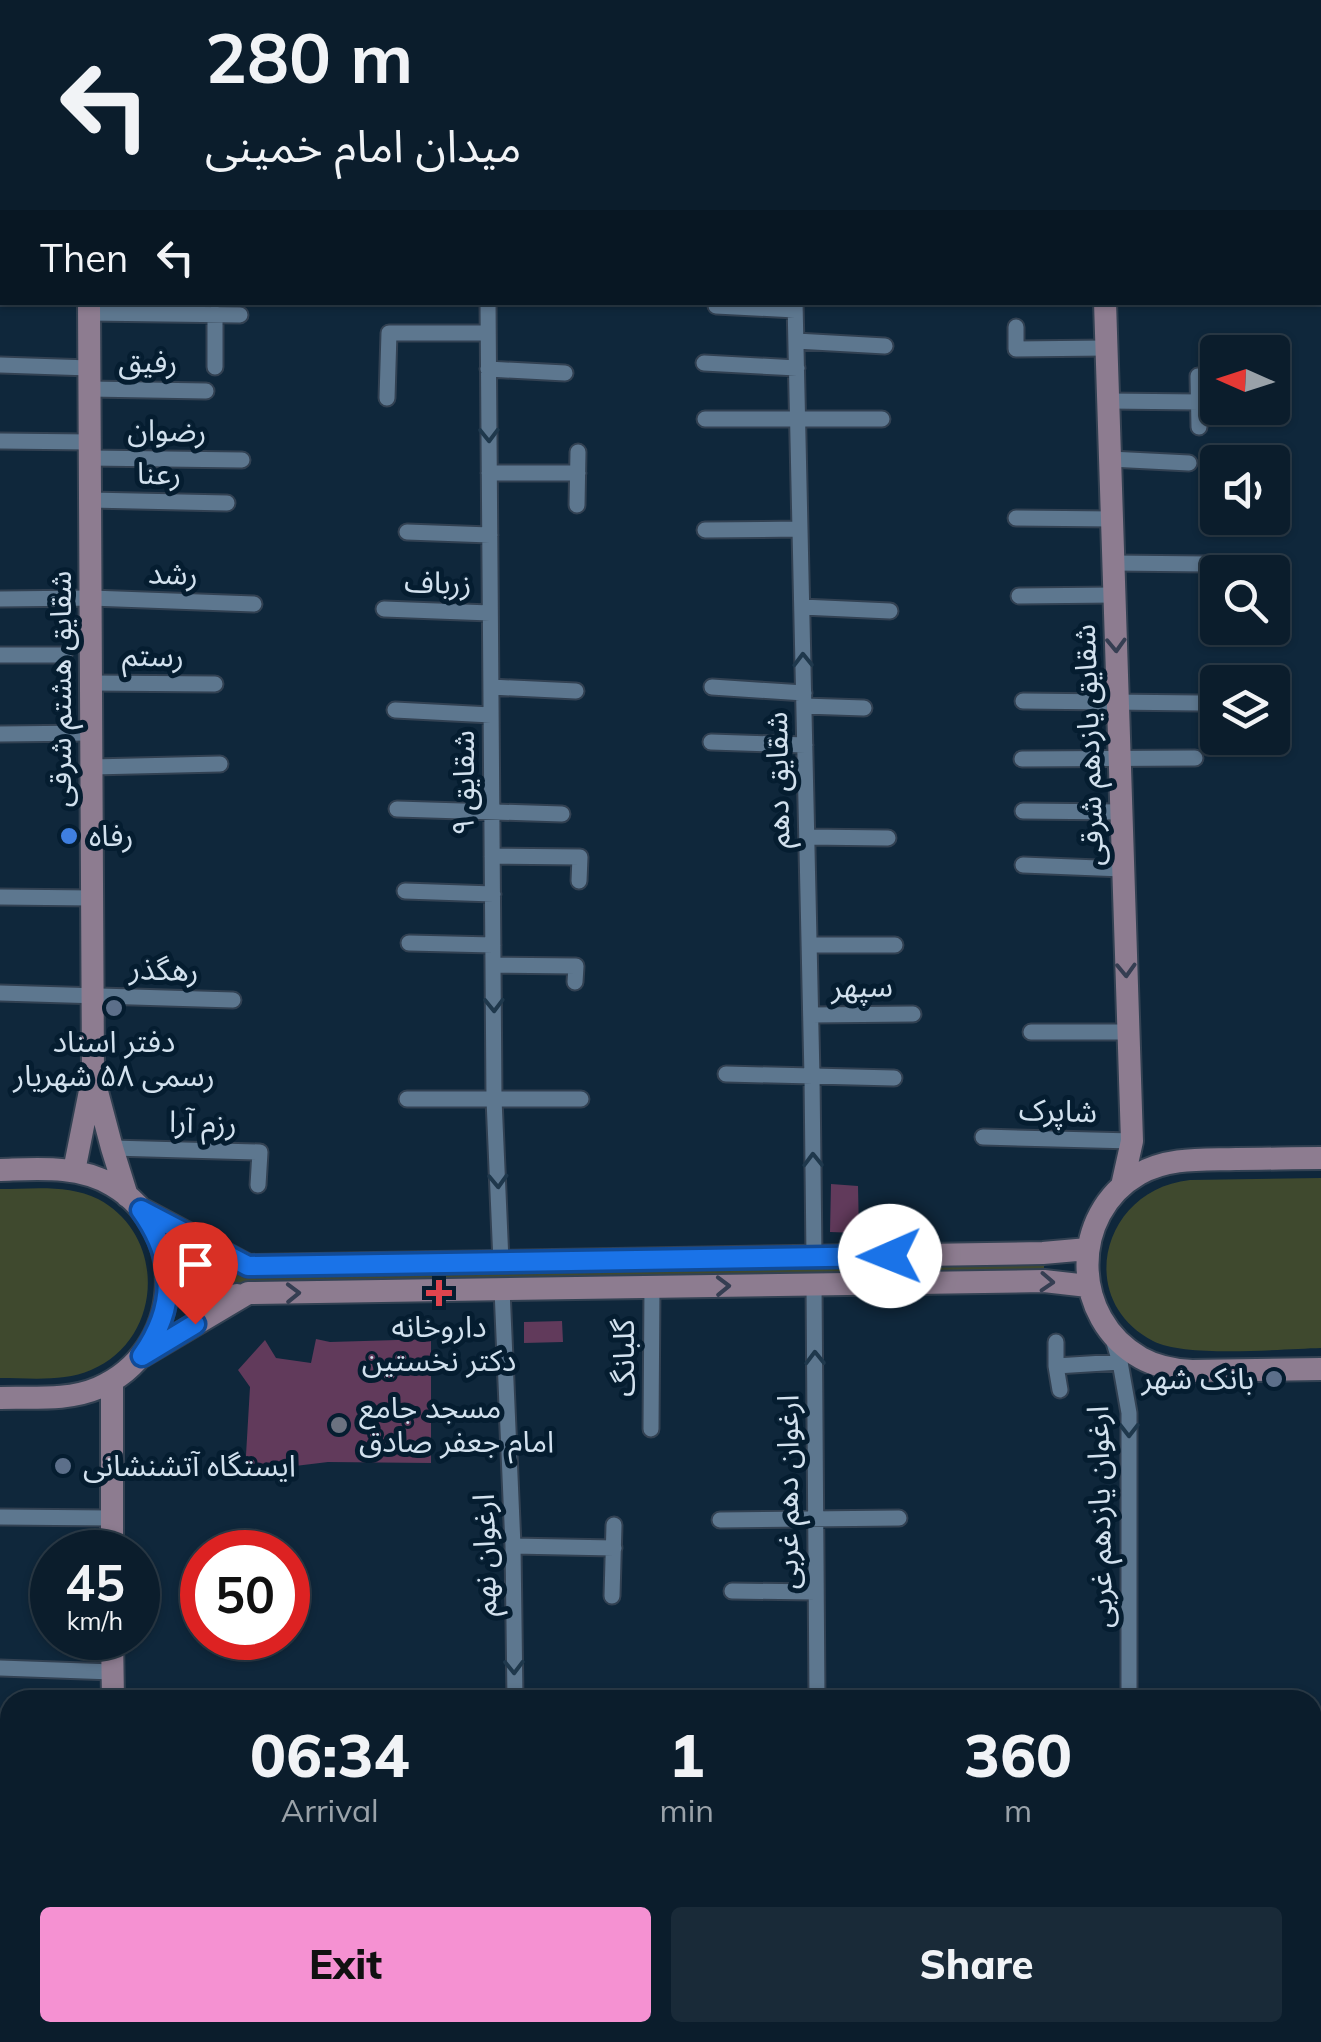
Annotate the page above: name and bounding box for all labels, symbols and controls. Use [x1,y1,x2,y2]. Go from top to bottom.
text: 280 m [205,13,413,101]
icon: left [40,40,170,170]
text: میدان امام خمینی [205,117,521,173]
icon: left [148,230,203,285]
text: Then [40,234,128,282]
north arrow [1200,335,1290,425]
map controls [1200,335,1290,755]
street label: رفیق [118,341,178,381]
street label: رضوان [127,410,207,450]
one-way arrow [478,428,500,443]
button: sound [1200,445,1290,535]
street label: رعنا [137,454,182,492]
street label: رشد [148,553,198,593]
button: search [1200,555,1290,645]
street label: زرباف [404,562,472,602]
street label: شقایق هشتم شرقی [41,571,84,807]
street label: شقایق یازدهم شرقی [1065,623,1116,867]
street label: رستم [122,635,184,680]
one-way arrow [1105,637,1126,653]
one-way arrow [792,651,814,666]
button: layers [1200,665,1290,755]
street label: شقایق دهم [757,711,802,849]
street label: شقایق ۹ [444,730,482,836]
place label: رفاه [89,816,133,854]
marker: رفاه [58,825,80,847]
street label: رهگذر [128,949,199,989]
one-way arrow [1116,962,1137,978]
street label: سپهر [830,966,893,1007]
marker: دفتر اسناد رسمی ۵۸ شهریار [103,997,125,1019]
one-way arrow [483,997,504,1013]
place label: دفتر اسناد رسمی ۵۸ شهریار [12,1022,215,1094]
street label: شاپرک [1018,1090,1098,1132]
street label: رزم آرا [168,1102,237,1146]
one-way arrow [802,1151,824,1166]
one-way arrow [487,1173,508,1189]
position arrow [838,1204,942,1308]
pin [153,1222,238,1325]
icon: arrive [168,1237,223,1292]
one-way arrow [1040,1271,1056,1292]
one-way arrow [716,1275,731,1297]
one-way arrow [285,1282,301,1303]
marker: داروخانه دکتر نخستین [428,1282,450,1304]
place label: داروخانه دکتر نخستین [362,1307,516,1379]
street label: گلبانگ [604,1319,642,1397]
one-way arrow [804,1349,825,1365]
place label: بانک شهر [1140,1359,1254,1397]
marker: بانک شهر [1263,1368,1285,1390]
place label: مسجد جامع امام جعفر صادق [359,1388,554,1464]
street label: ارغوان دهم غربی [768,1395,811,1589]
street label: ارغوان یازدهم غربی [1078,1405,1125,1629]
marker: مسجد جامع امام جعفر صادق [328,1414,350,1436]
one-way arrow [1118,1424,1140,1439]
place label: ایستگاه آتشنشانی [83,1446,296,1484]
marker: ایستگاه آتشنشانی [52,1455,74,1477]
street label: ارغوان نهم [464,1493,509,1616]
speed limit sign: 50 [180,1530,310,1660]
text: 45 [65,1551,125,1614]
text: km/h [67,1605,123,1636]
one-way arrow [504,1659,525,1675]
text: 06:34 [250,1717,410,1792]
text: 1 [669,1717,705,1792]
text: 360 [964,1717,1072,1792]
text: Arrival [281,1790,379,1830]
text: min [660,1790,714,1830]
text: m [1004,1790,1032,1830]
button: Exit [40,1907,651,2022]
button: Share [671,1907,1282,2022]

